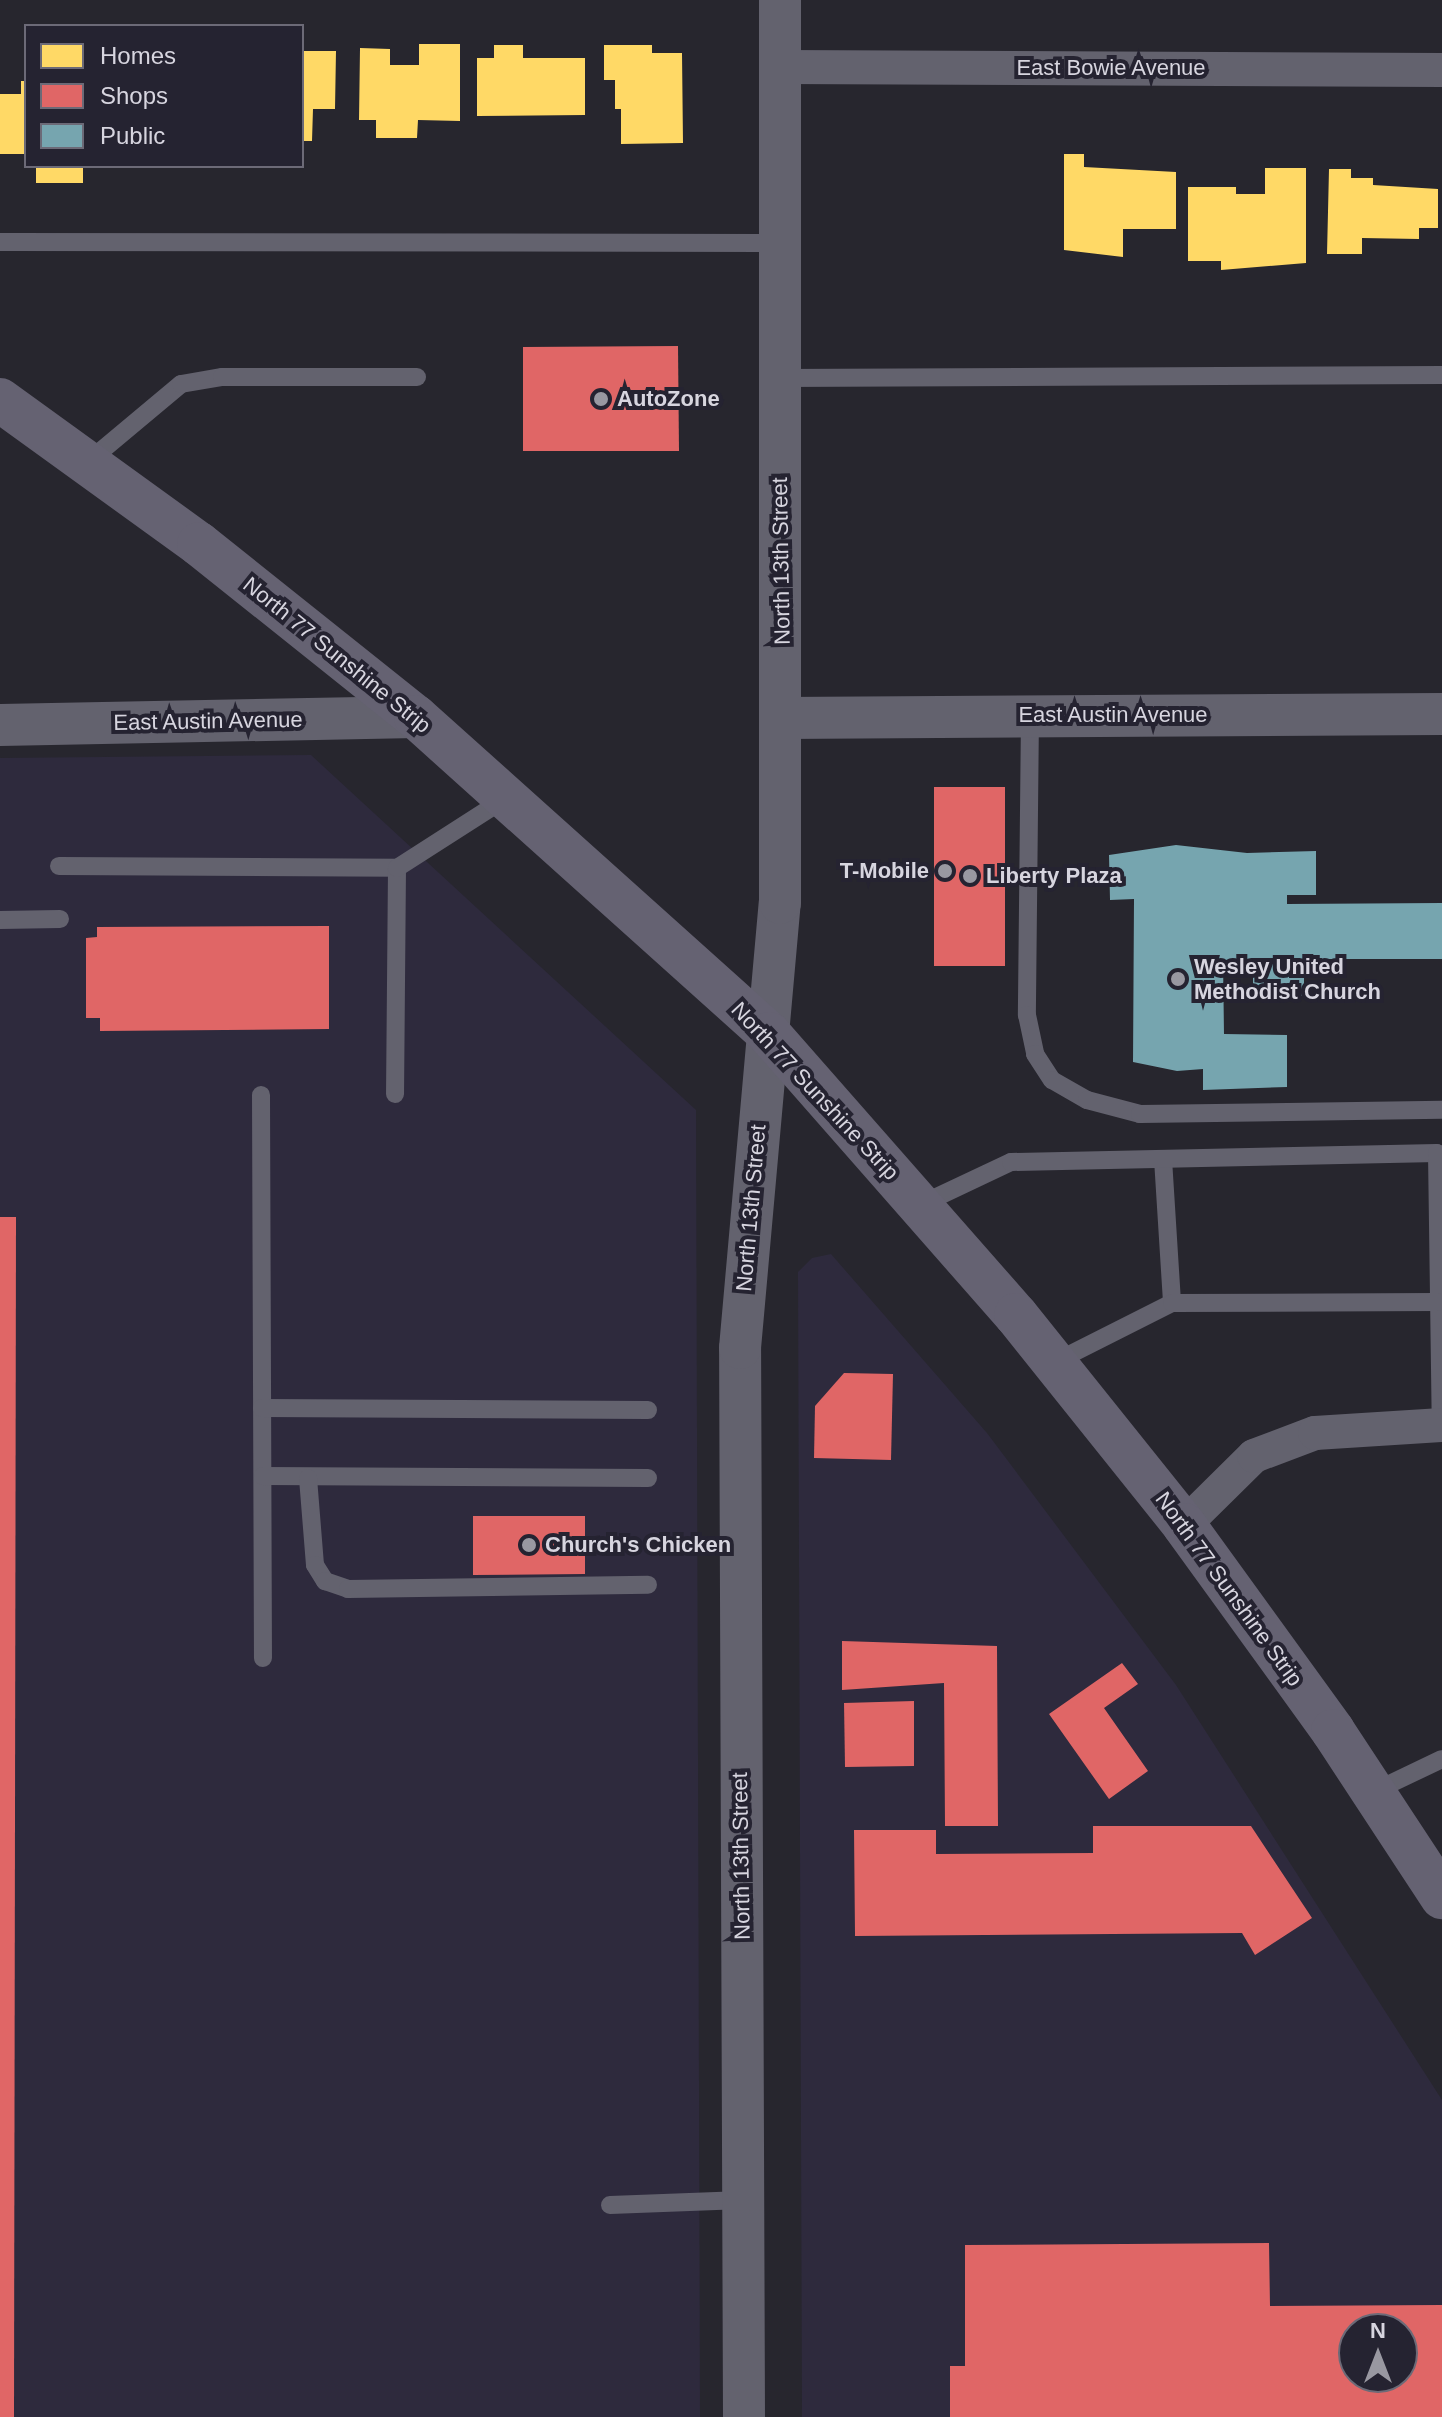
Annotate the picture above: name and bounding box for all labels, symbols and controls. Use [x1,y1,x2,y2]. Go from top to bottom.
legend [24,24,304,168]
text: Homes [100,42,176,69]
street label: East Bowie Avenue [1016,55,1206,81]
text: Shops [100,82,168,109]
text: Public [100,122,165,149]
place label: AutoZone [617,386,720,412]
marker: AutoZone [592,390,610,408]
street label: North 13th Street [766,477,796,645]
street label: North 77 Sunshine Strip [238,571,436,739]
street label: East Austin Avenue [1017,702,1209,728]
street label: East Austin Avenue [112,706,304,736]
place label: T-Mobile [840,858,929,884]
marker: T-Mobile [936,862,954,880]
place label: Liberty Plaza [986,863,1122,889]
marker: Liberty Plaza [961,867,979,885]
place label: Wesley United Methodist Church [1194,953,1381,1004]
marker: Wesley United Methodist Church [1169,970,1187,988]
street label: North 77 Sunshine Strip [726,997,904,1185]
street label: North 13th Street [731,1123,771,1293]
street label: North 77 Sunshine Strip [1150,1487,1308,1691]
place label: Church's Chicken [545,1532,731,1558]
marker: Church's Chicken [520,1536,538,1554]
street label: North 13th Street [726,1772,756,1940]
north arrow [1338,2313,1418,2393]
text: N [1370,2318,1386,2343]

